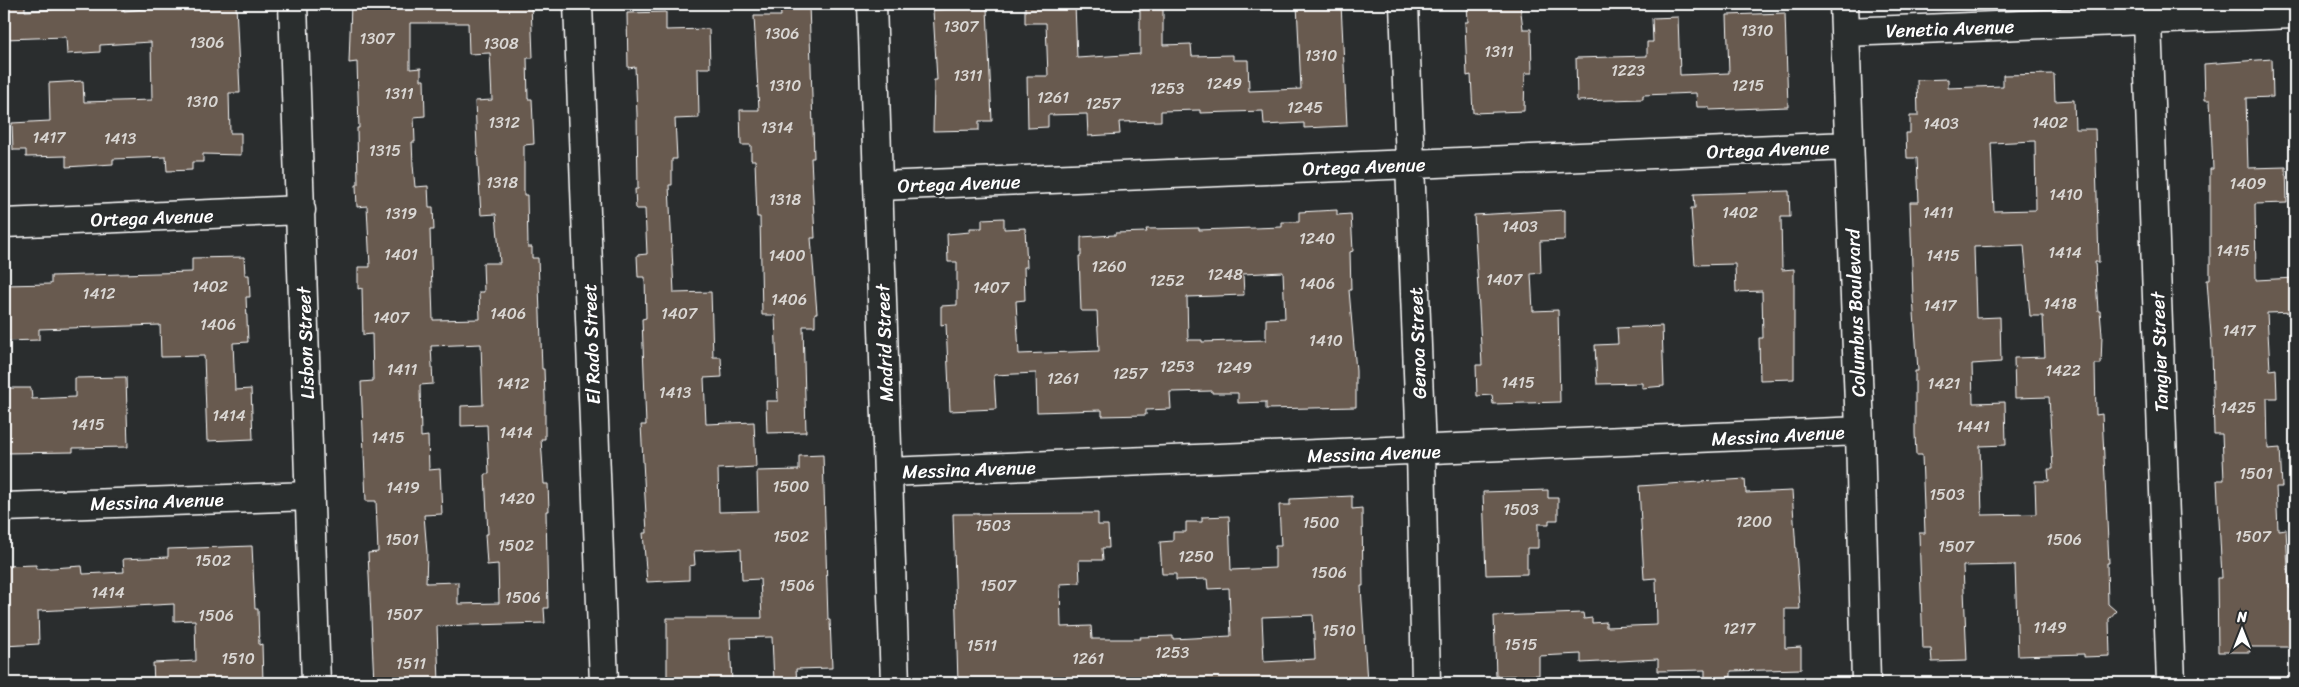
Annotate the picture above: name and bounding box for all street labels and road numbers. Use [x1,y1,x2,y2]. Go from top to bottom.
street label: Venetia Avenue [1885,10,2015,47]
street label: Ortega Avenue [1706,131,1830,168]
street label: Ortega Avenue [1302,148,1426,185]
street label: Ortega Avenue [897,165,1021,202]
street label: Ortega Avenue [90,199,214,236]
street label: Columbus Boulevard [1836,227,1875,398]
street label: Madrid Street [866,282,903,402]
street label: El Rado Street [573,283,610,405]
street label: Lisbon Street [287,285,324,400]
street label: Genoa Street [1399,287,1436,399]
street label: Tangier Street [2141,290,2178,413]
street label: Messina Avenue [1711,416,1846,455]
street label: Messina Avenue [1307,435,1441,472]
street label: Messina Avenue [902,451,1036,488]
street label: Messina Avenue [90,483,224,520]

